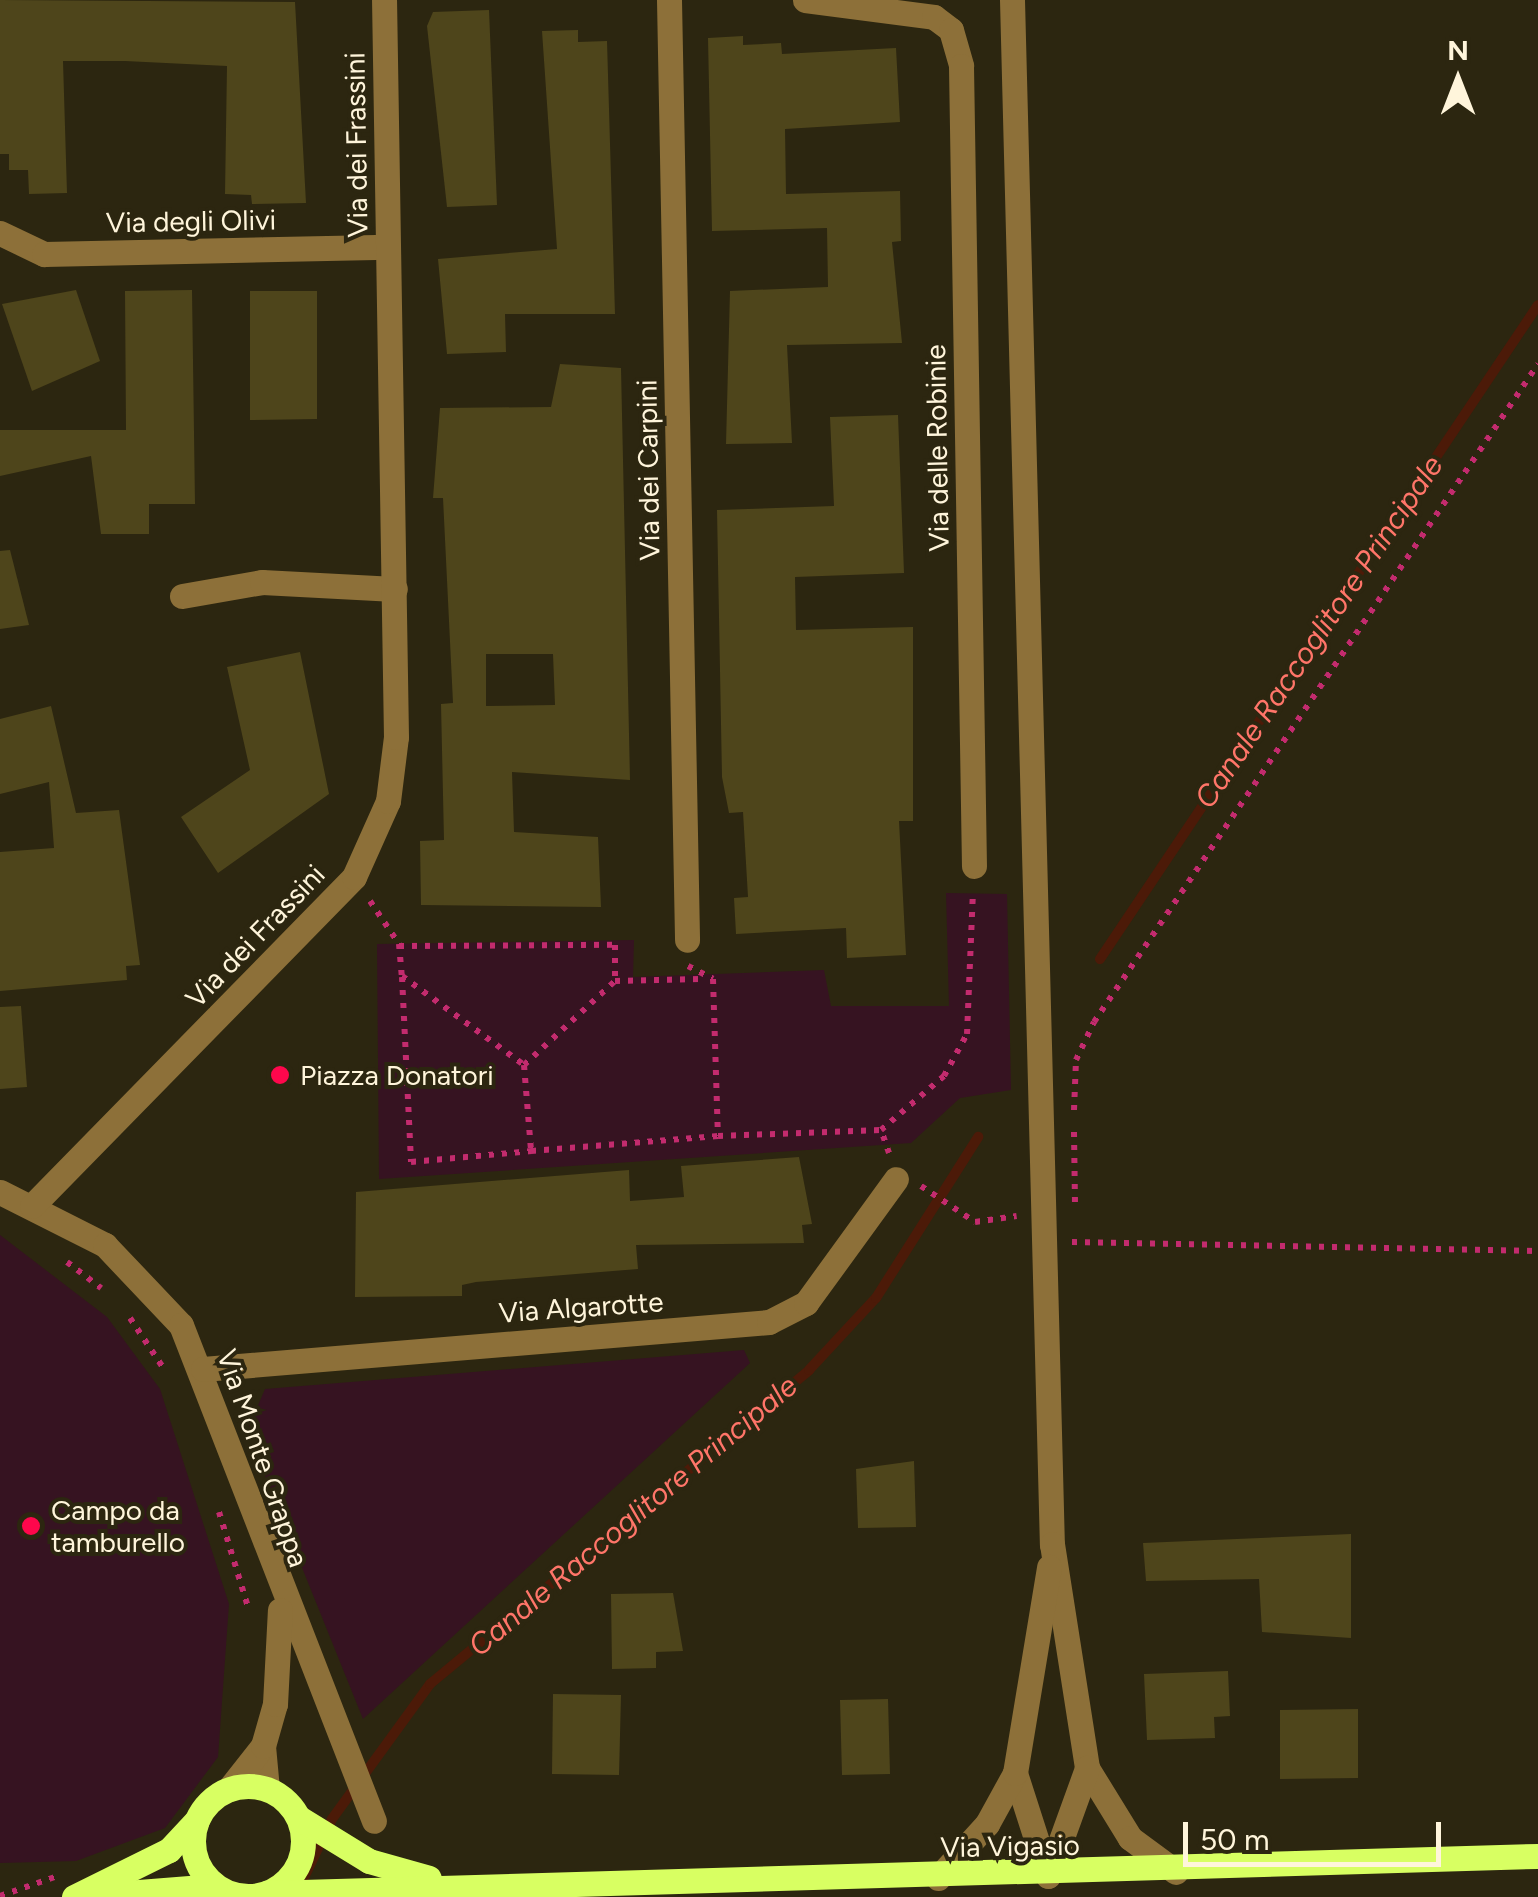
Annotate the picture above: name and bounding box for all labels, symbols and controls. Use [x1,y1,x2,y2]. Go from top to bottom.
north arrow [1408,30,1508,130]
text: N [1447,33,1469,67]
street label: Via dei Frassini [338,52,374,238]
street label: Via degli Olivi [106,203,276,239]
street label: Via delle Robinie [918,344,956,552]
street label: Via dei Carpini [630,379,666,561]
water label: Canale Raccoglitore Principale [1187,449,1451,815]
street label: Via dei Frassini [178,858,332,1014]
place label: Piazza Donatori [300,1058,494,1092]
marker: Piazza Donatori [269,1064,291,1086]
street label: Via Algarotte [498,1284,664,1330]
street label: Via Monte Grappa [210,1345,316,1571]
water label: Canale Raccoglitore Principale [461,1368,805,1664]
place label: Campo da tamburello [51,1493,185,1559]
marker: Campo da tamburello [20,1515,42,1537]
scale bar [1188,1802,1446,1864]
text: 50 m [1200,1821,1269,1858]
street label: Via Vigasio [940,1828,1080,1864]

